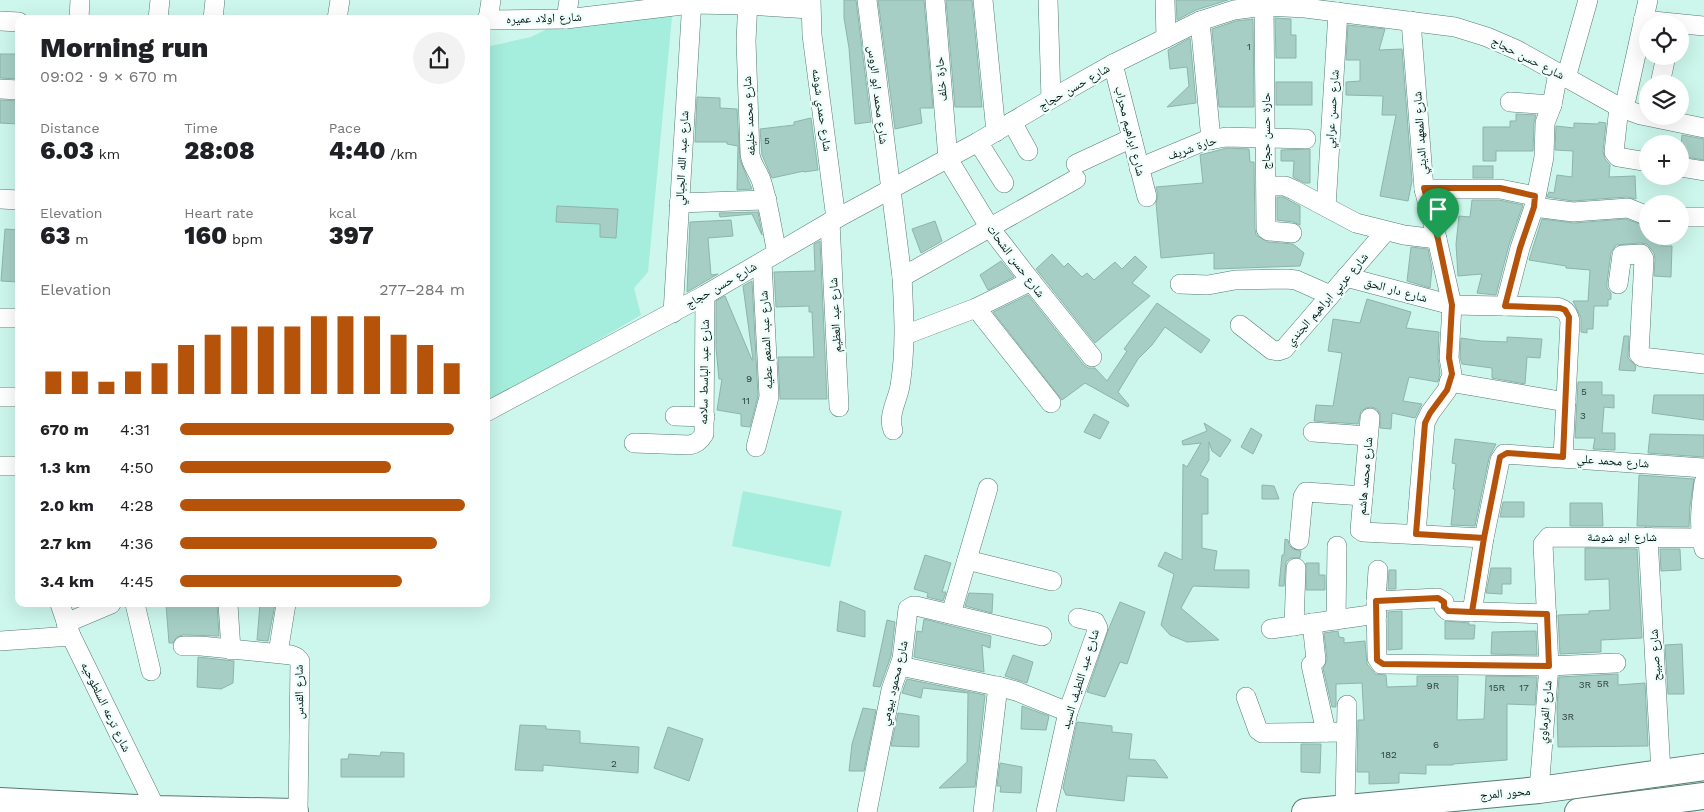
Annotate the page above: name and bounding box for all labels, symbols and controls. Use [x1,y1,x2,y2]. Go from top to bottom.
street label: شارع اولاد عميره [506,10,582,27]
map controls [1639,15,1689,245]
button: locate [1639,15,1689,65]
text: Morning run [40,31,208,64]
button: share [413,32,465,84]
street label: شارع حسن حجاج [1489,34,1567,83]
house number: 1 [1247,41,1251,52]
street label: شارع محمد ابو الروس [864,45,891,145]
street label: حارة خلف [932,56,950,102]
street label: شارع حسن حجاج [1036,61,1113,114]
text: 09:02 · 9 × 670 m [40,67,178,86]
street label: شارع حمدي شوشه [806,68,835,153]
street label: شارع حسن عرابي [1322,69,1345,149]
button: layers [1639,75,1689,125]
street label: شارع محمد خليفه [740,76,759,156]
street label: شارع ابراهيم محراب [1111,85,1148,178]
street label: شارع المعهد الديني [1410,91,1433,175]
street label: حارة حسن حجاج [1259,92,1273,170]
street label: شارع عبد الله الجبالي [673,110,695,206]
text: Distance [40,120,100,136]
text: Time [184,120,218,136]
text: Pace [329,120,361,136]
street label: حارة شريف [1166,133,1219,163]
house number: 5 [764,135,770,146]
button: + [1639,135,1689,185]
text: 6.03 [40,136,94,165]
text: 28:08 [184,136,255,165]
text: 4:40 [329,136,385,165]
text: km [94,146,120,162]
text: /km [385,146,418,162]
pin [1417,188,1459,239]
icon: arrive [1424,195,1452,223]
button: − [1639,195,1689,245]
text: Elevation [40,205,103,221]
text: Heart rate [184,205,254,221]
text: kcal [329,205,356,221]
text: 63 [40,221,70,250]
text: 160 [184,221,227,250]
text: 397 [329,221,374,250]
street label: شارع حسن الشحات [983,222,1048,301]
text: m [70,231,89,247]
text: bpm [227,231,263,247]
street label: شارع عربي ابراهيم الجندي [1283,250,1373,350]
street label: شارع حسن حجاج [683,259,760,312]
street label: شارع دار الحق [1363,275,1429,306]
street label: شارع عبد العظيم [826,277,845,353]
text: Elevation [40,280,111,299]
text: 277–284 m [379,280,465,299]
street label: شارع عبد المنعم عطيه [756,290,777,390]
street label: شارع عبد الباسط سلامه [696,319,713,425]
house number: 9 [746,373,752,384]
house number: 5 [1581,386,1587,397]
house number: 11 [742,395,750,406]
house number: 3 [1580,410,1586,421]
text: 670 m [40,420,89,439]
text: 4:31 [120,420,150,439]
street label: شارع محمد هاشم [1355,436,1376,516]
street label: شارع محمد علي [1576,451,1650,474]
text: 1.3 km [40,458,91,477]
text: 4:50 [120,458,154,477]
text: 2.0 km [40,496,94,515]
text: 4:28 [120,496,154,515]
street label: شارع ابو شوشة [1587,530,1657,545]
text: 2.7 km [40,534,91,553]
text: 4:36 [120,534,154,553]
text: 3.4 km [40,572,94,591]
text: 4:45 [120,572,154,591]
street label: شارع عبد اللطيف السيد [1058,627,1103,731]
street label: شارع صبيح [1647,628,1664,681]
street label: شارع محمود بيومي [877,639,914,728]
street label: شارع ترعه السلطوحيه [77,660,134,755]
street label: شارع القدس [292,664,307,720]
house number: 5R [1597,678,1610,689]
house number: 3R [1579,679,1592,690]
house number: 9R [1427,680,1440,691]
street label: شارع الفرماوي [1535,680,1558,744]
house number: 15R [1489,682,1506,693]
house number: 17 [1519,682,1529,693]
house number: 3R [1562,711,1575,722]
house number: 6 [1433,739,1439,750]
house number: 182 [1381,749,1397,760]
house number: 2 [611,758,617,769]
street label: محور المرج [1479,784,1531,802]

